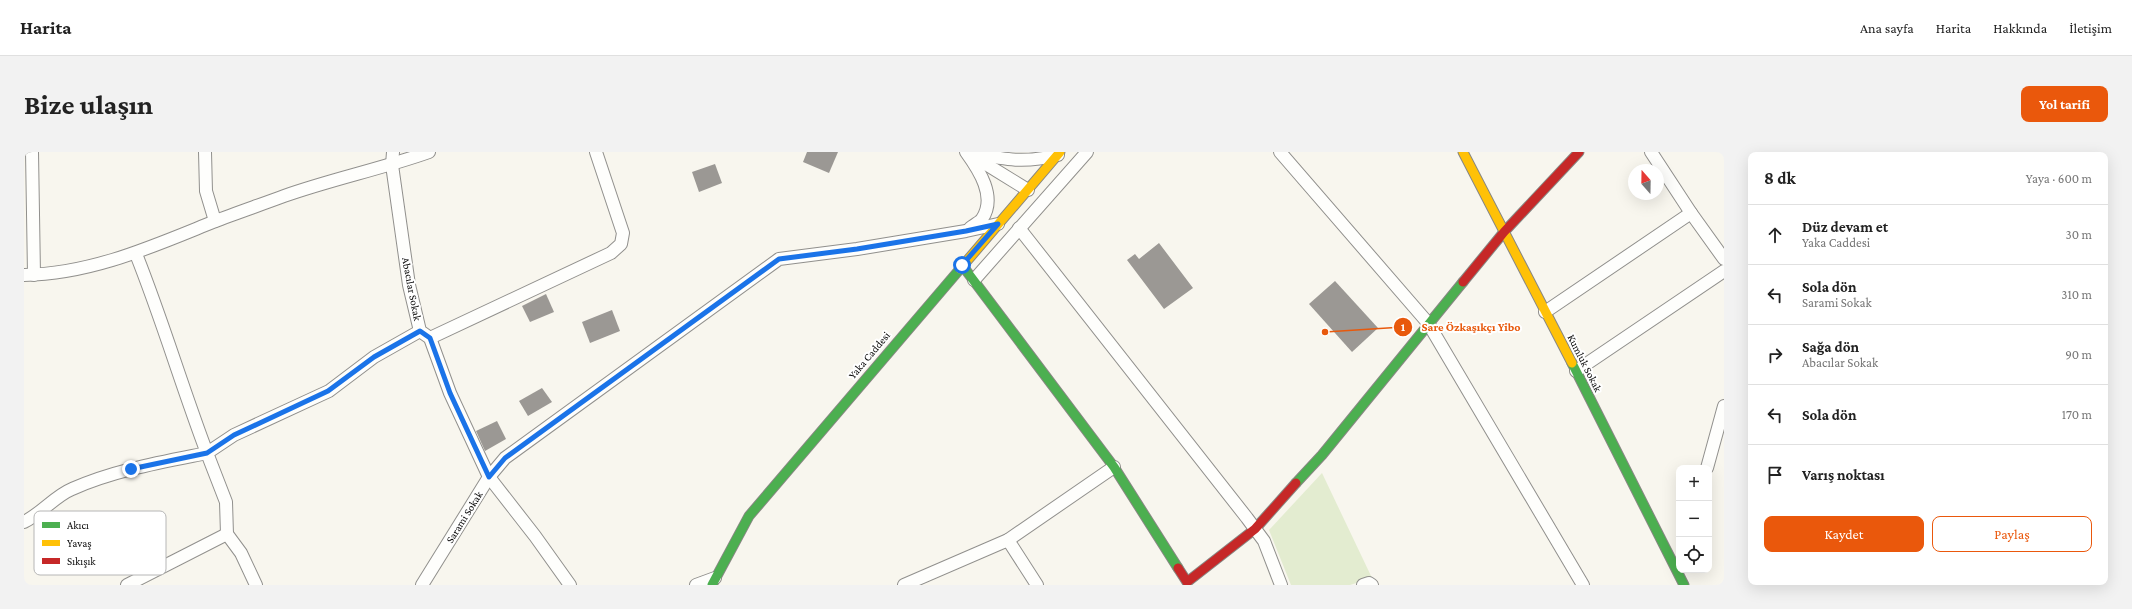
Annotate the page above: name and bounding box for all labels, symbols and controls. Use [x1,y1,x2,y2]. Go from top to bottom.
text: Harita [20,17,71,38]
text: Ana sayfa [1860,20,1914,36]
text: Harita [1936,20,1971,36]
text: Hakkında [1993,20,2047,36]
text: İletişim [2069,20,2112,36]
button: Yol tarifi [2021,86,2108,122]
text: Bize ulaşın [24,89,153,120]
north arrow [1628,164,1664,200]
text: 8 dk [1764,169,1796,188]
text: Yaya · 600 m [2026,171,2092,186]
text: Düz devam et [1802,219,1888,235]
icon: ahead [1764,224,1786,246]
text: 30 m [2066,227,2092,242]
text: Yaka Caddesi [1802,235,1870,250]
street label: Abacılar Sokak [400,256,424,323]
route start [953,256,971,274]
text: Sola dön [1802,279,1857,295]
icon: left [1764,284,1786,306]
text: 310 m [2061,287,2092,302]
text: Sarami Sokak [1802,295,1872,310]
callout: Sare Özkaşıkçı Yibo [1393,315,1528,339]
text: 1 [1401,320,1406,334]
text: Sare Özkaşıkçı Yibo [1422,320,1520,334]
street label: Yaka Caddesi [846,329,892,381]
street label: Kumluk Sokak [1565,332,1605,394]
text: Sağa dön [1802,339,1859,355]
icon: right [1764,344,1786,366]
text: 90 m [2065,347,2092,362]
text: Abacılar Sokak [1802,355,1878,370]
icon: left [1764,404,1786,426]
text: Sola dön [1802,407,1857,423]
text: 170 m [2062,407,2092,422]
route end [122,460,140,478]
icon: arrive [1764,464,1786,486]
map controls [1676,465,1712,573]
button: + [1676,465,1712,501]
text: Varış noktası [1802,467,1885,483]
street label: Sarami Sokak [443,488,485,545]
button: − [1676,501,1712,537]
legend [34,511,166,575]
button: Kaydet [1764,516,1924,552]
button: Paylaş [1932,516,2092,552]
text: Akıcı [67,519,89,531]
text: Yavaş [67,537,92,550]
button: locate [1676,537,1712,573]
text: Sıkışık [67,555,96,568]

